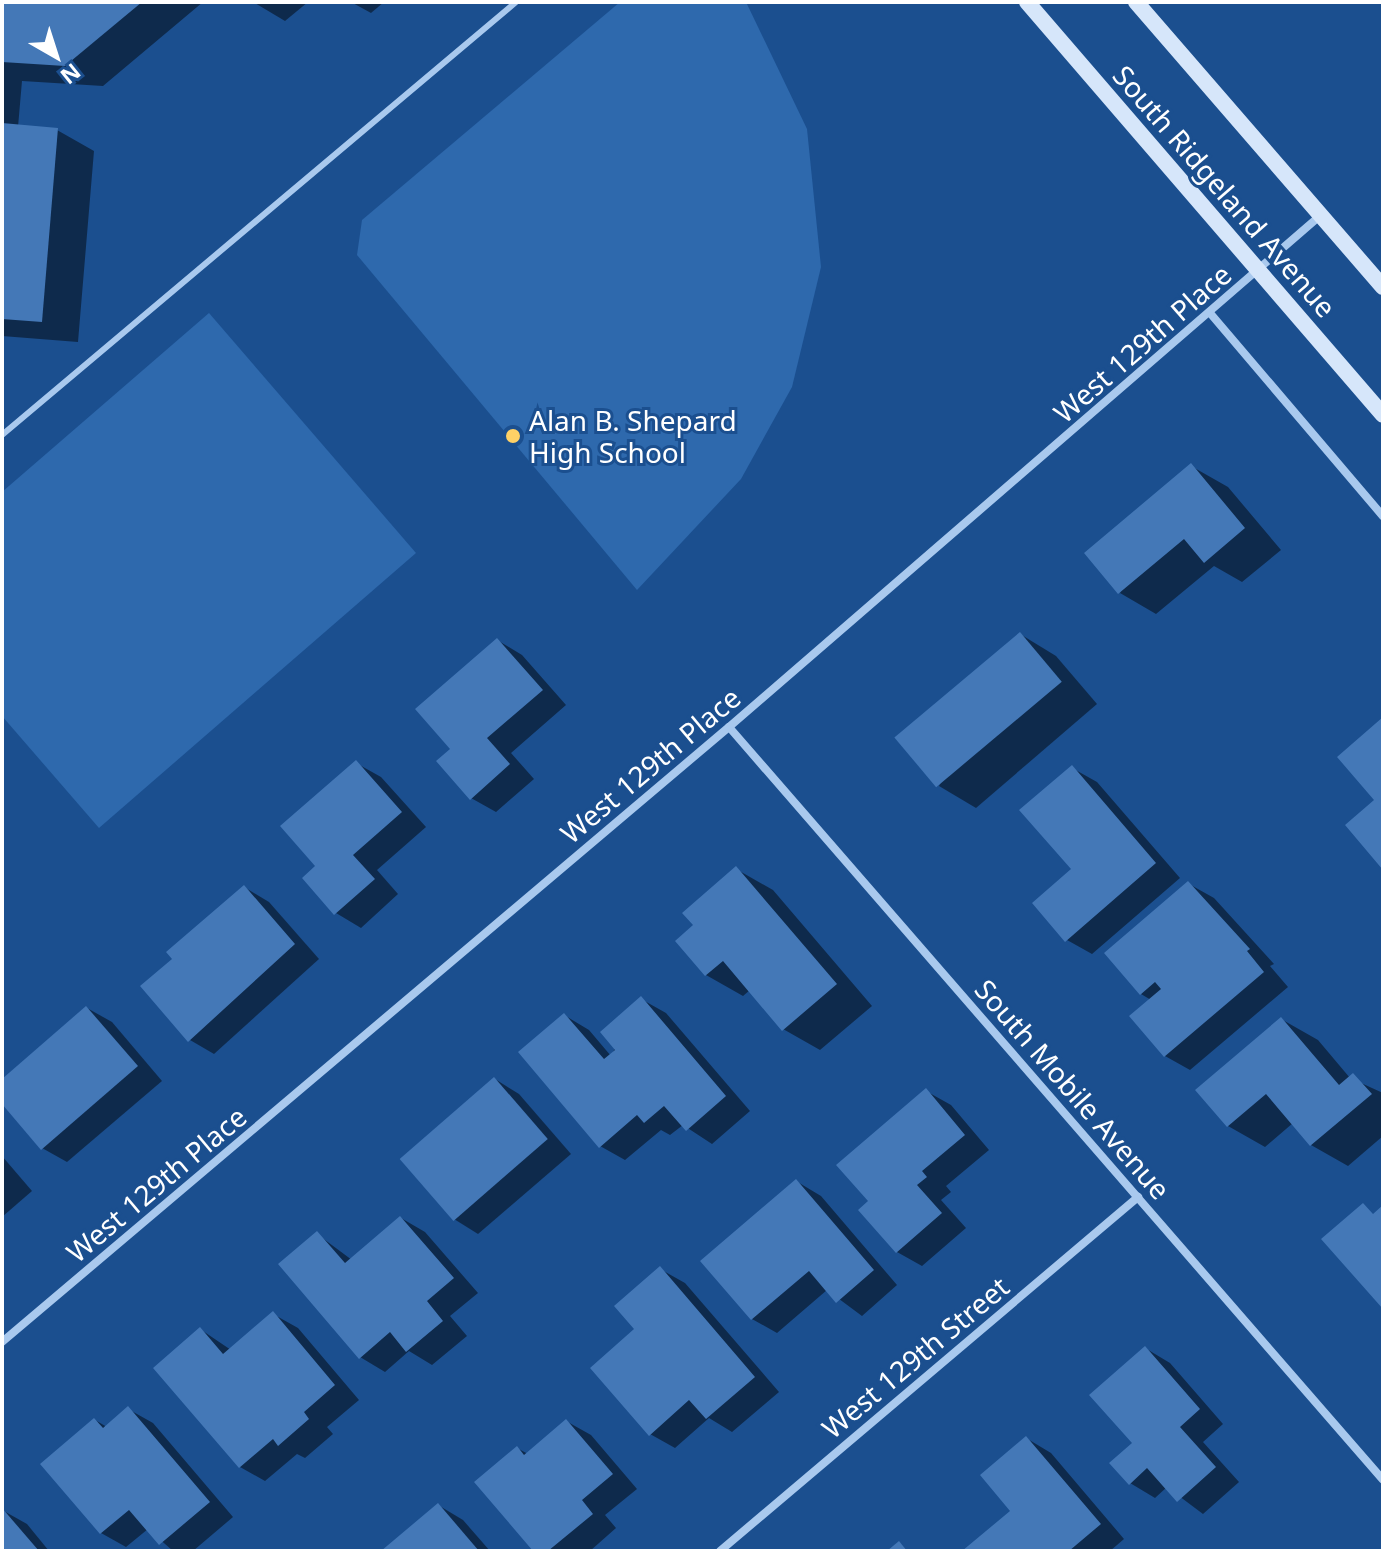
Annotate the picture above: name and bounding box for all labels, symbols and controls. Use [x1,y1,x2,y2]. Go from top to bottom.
north arrow [16,16,96,96]
text: N [55,57,88,92]
street label: South Ridgeland Avenue [1107,58,1343,324]
street label: West 129th Place [1046,257,1238,429]
place label: Alan B. Shepard High School [529,403,737,469]
marker: Alan B. Shepard High School [504,427,522,445]
street label: West 129th Place [553,680,747,850]
street label: South Mobile Avenue [969,972,1177,1206]
street label: West 129th Place [59,1099,253,1269]
street label: West 129th Street [815,1269,1015,1445]

